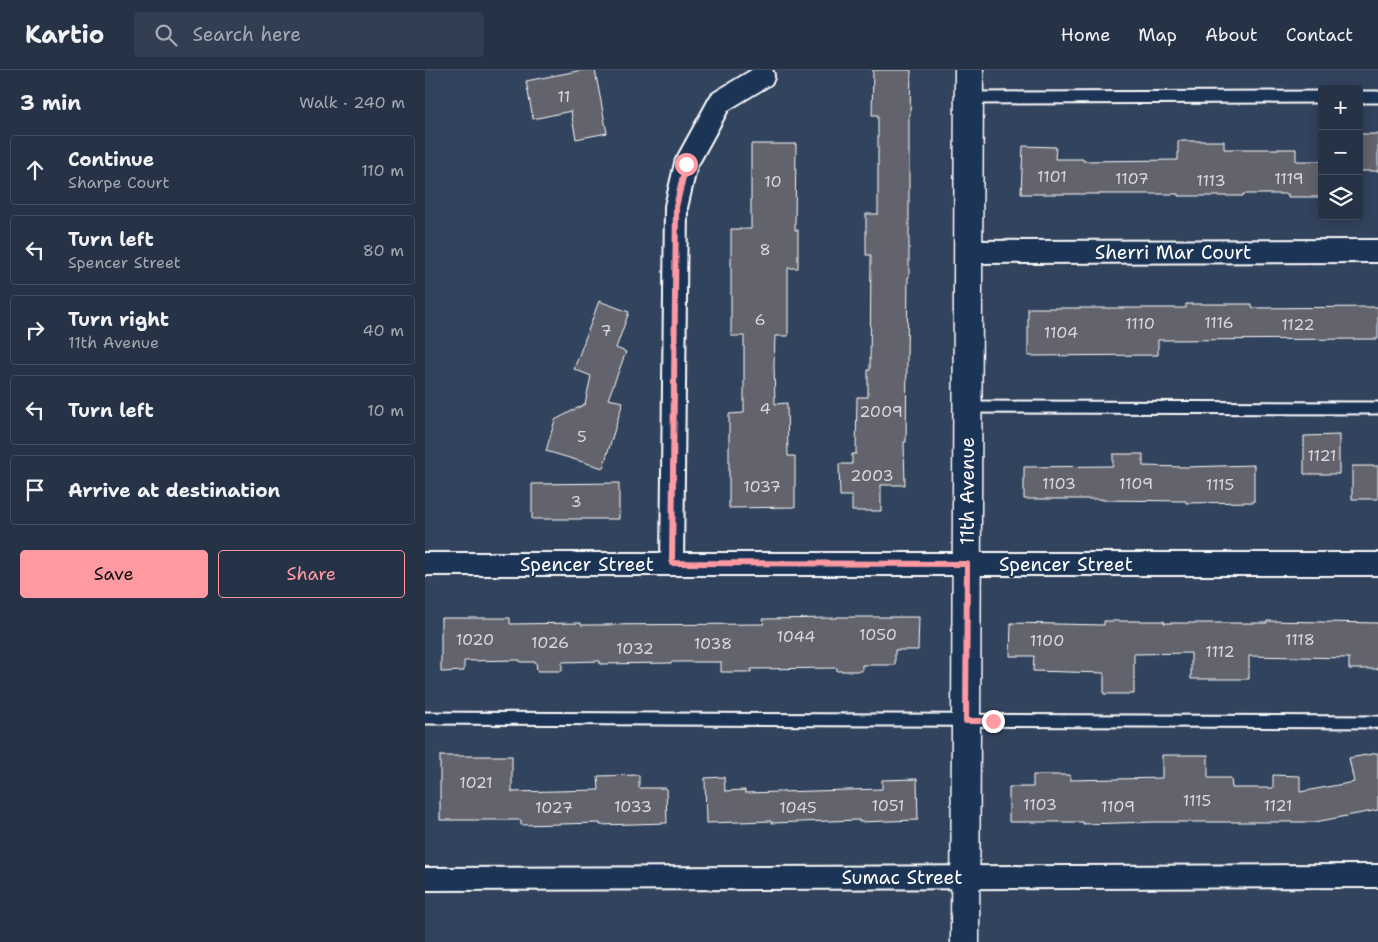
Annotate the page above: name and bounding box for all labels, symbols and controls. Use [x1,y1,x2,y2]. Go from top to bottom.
search box [134,12,484,57]
text: Kartio [25,19,104,51]
icon: search [152,21,180,49]
text: Search here [192,22,301,47]
text: Home [1061,23,1110,47]
text: Map [1138,23,1177,47]
text: About [1205,23,1258,47]
text: Contact [1286,23,1353,47]
map controls [1318,85,1363,220]
button: + [1318,85,1363,130]
house number: 11 [558,86,570,107]
text: 3 min [20,89,81,117]
text: Walk · 240 m [299,92,405,113]
button: − [1318,130,1363,175]
text: Continue [68,147,154,172]
route start [675,153,698,176]
icon: ahead [21,156,49,184]
text: 110 m [361,160,404,181]
house number: 1101 [1037,166,1067,187]
house number: 1107 [1115,168,1149,189]
house number: 1119 [1274,168,1304,189]
house number: 1113 [1196,170,1226,191]
house number: 10 [764,171,782,192]
text: Sharpe Court [68,172,169,193]
button: layers [1318,175,1363,220]
text: Turn left [68,227,154,252]
icon: left [21,236,49,264]
house number: 8 [759,239,771,260]
text: 80 m [363,240,404,261]
street label: Sherri Mar Court [1095,240,1251,265]
text: Spencer Street [68,252,181,273]
text: Turn right [68,307,169,332]
house number: 6 [754,309,766,330]
house number: 1116 [1204,312,1234,333]
house number: 1110 [1125,313,1155,334]
house number: 1122 [1281,314,1315,335]
icon: right [21,316,49,344]
text: 40 m [362,320,404,341]
house number: 7 [600,320,612,341]
house number: 1104 [1044,322,1078,343]
text: 11th Avenue [68,332,159,353]
icon: left [21,396,49,424]
text: Turn left [68,398,154,423]
house number: 4 [759,398,771,419]
text: 10 m [367,400,404,421]
house number: 2009 [859,401,903,422]
house number: 5 [577,426,587,447]
street label: 11th Avenue [955,437,980,545]
house number: 1121 [1307,445,1337,466]
house number: 2003 [850,465,894,486]
house number: 1103 [1042,473,1076,494]
house number: 1109 [1119,473,1153,494]
house number: 1115 [1206,474,1234,495]
icon: arrive [21,476,49,504]
house number: 1037 [743,476,781,497]
text: Arrive at destination [68,478,280,503]
house number: 3 [570,491,582,512]
button: Save [20,550,208,598]
button: Share [218,550,405,598]
street label: Spencer Street [520,552,654,577]
street label: Spencer Street [999,552,1133,577]
house number: 1050 [859,624,897,645]
house number: 1044 [777,626,815,647]
house number: 1020 [456,629,494,650]
house number: 1118 [1285,629,1315,650]
house number: 1100 [1030,630,1064,651]
house number: 1026 [531,632,569,653]
house number: 1038 [694,633,732,654]
house number: 1032 [616,638,654,659]
house number: 1112 [1205,641,1235,662]
route end [982,710,1005,733]
house number: 1021 [459,772,493,793]
house number: 1115 [1183,790,1211,811]
house number: 1103 [1023,794,1057,815]
house number: 1051 [871,795,905,816]
house number: 1121 [1263,795,1293,816]
house number: 1033 [614,796,652,817]
house number: 1109 [1101,796,1135,817]
house number: 1027 [535,797,573,818]
house number: 1045 [779,797,817,818]
street label: Sumac Street [842,865,962,890]

